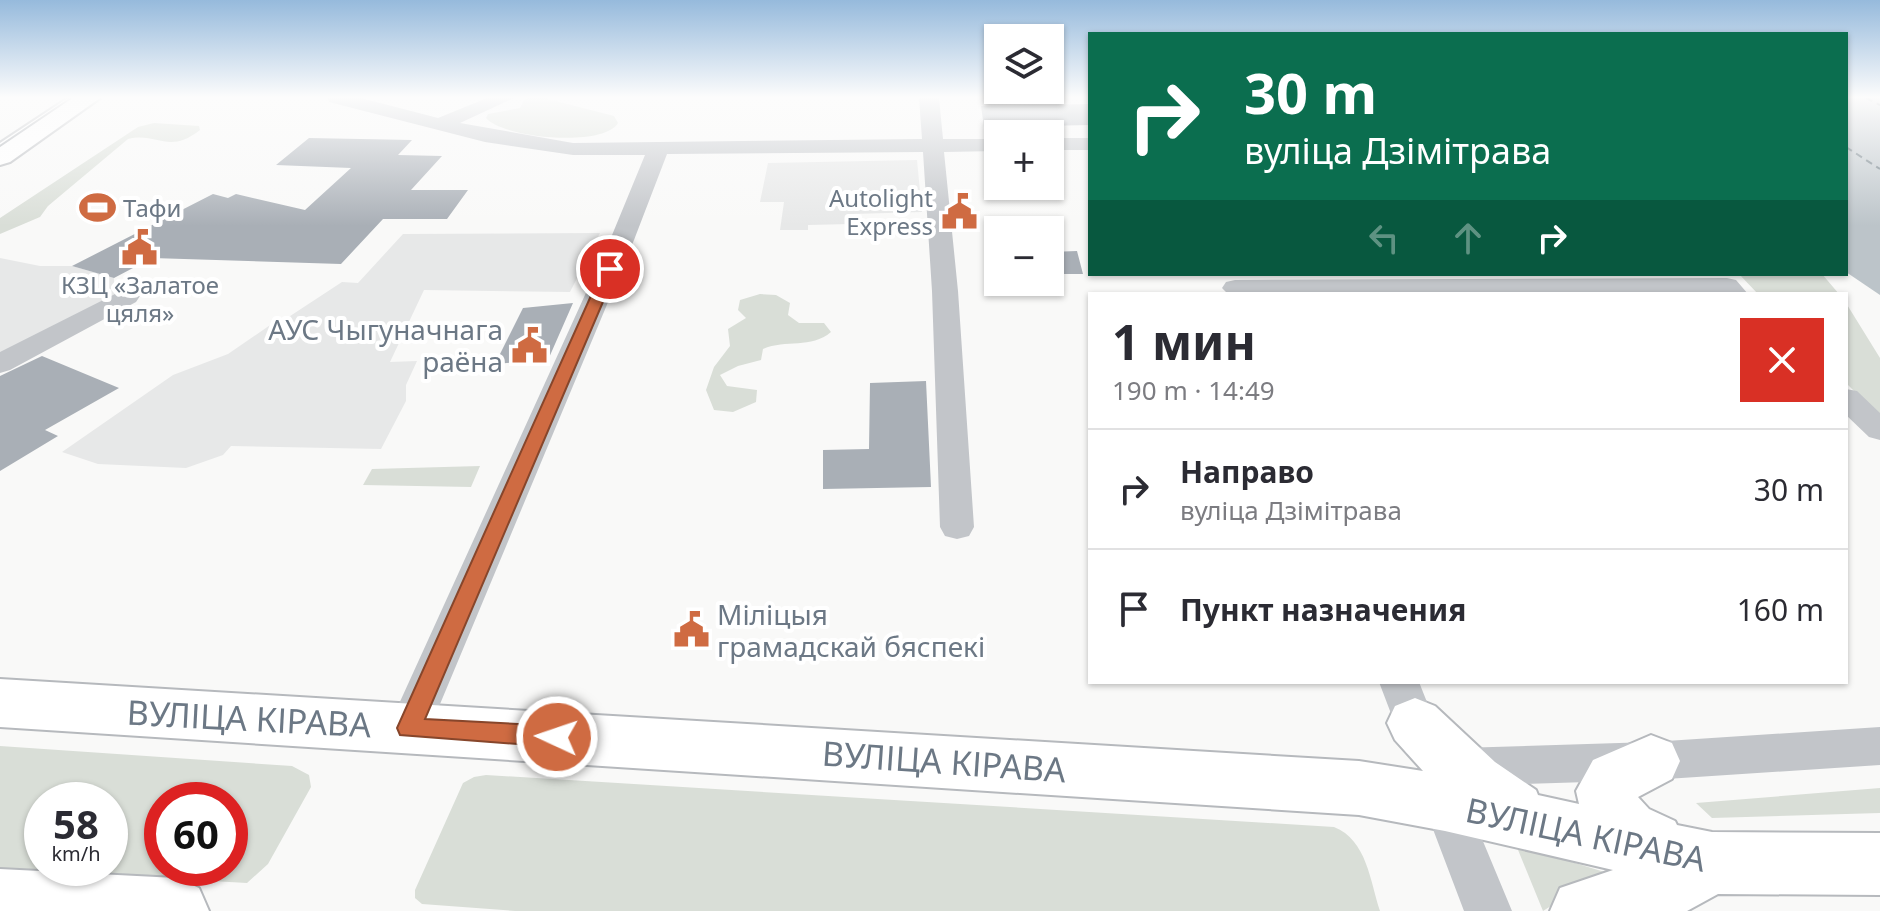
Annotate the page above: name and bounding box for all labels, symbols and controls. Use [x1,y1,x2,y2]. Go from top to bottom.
map controls [984,24,1064,296]
button: layers [984,24,1064,104]
text: 30 m [1244,54,1377,130]
icon: right [1112,64,1216,168]
button: + [984,120,1064,200]
text: вуліца Дзімітрава [1244,126,1551,175]
place label: Autolight Express [829,181,933,242]
sports icon: Тафи [78,188,116,226]
place label: Тафи [123,191,181,224]
public building icon: Autolight Express [940,192,978,230]
button: − [984,216,1064,296]
icon: left [1362,216,1406,260]
icon: ahead [1446,216,1490,260]
icon: right [1530,216,1574,260]
public building icon: КЗЦ «Залатое цяля» [121,228,159,266]
pin [576,235,644,303]
icon: arrive [588,247,632,291]
place label: КЗЦ «Залатое цяля» [61,268,219,329]
text: 1 мин [1112,309,1256,374]
place label: АУС Чыгуначнага раёна [268,310,503,380]
button: close [1740,318,1824,402]
public building icon: АУС Чыгуначнага раёна [510,326,548,364]
text: 190 m · 14:49 [1112,372,1275,408]
text: Направо [1180,451,1314,492]
icon: right [1112,467,1156,511]
text: 30 m [1754,469,1824,510]
text: вуліца Дзімітрава [1180,492,1402,528]
icon: arrive [1112,587,1156,631]
text: Пункт назначения [1180,589,1466,630]
text: 160 m [1737,589,1824,630]
place label: Міліцыя грамадскай бяспекі [717,595,985,665]
public building icon: Міліцыя грамадскай бяспекі [672,611,710,649]
street label: ВУЛІЦА КІРАВА [126,689,373,747]
position arrow [515,695,599,779]
street label: ВУЛІЦА КІРАВА [821,730,1068,792]
speed limit sign: 60 [144,782,248,886]
street label: ВУЛІЦА КІРАВА [1462,786,1711,882]
text: 58 [53,796,99,851]
text: km/h [51,840,101,867]

